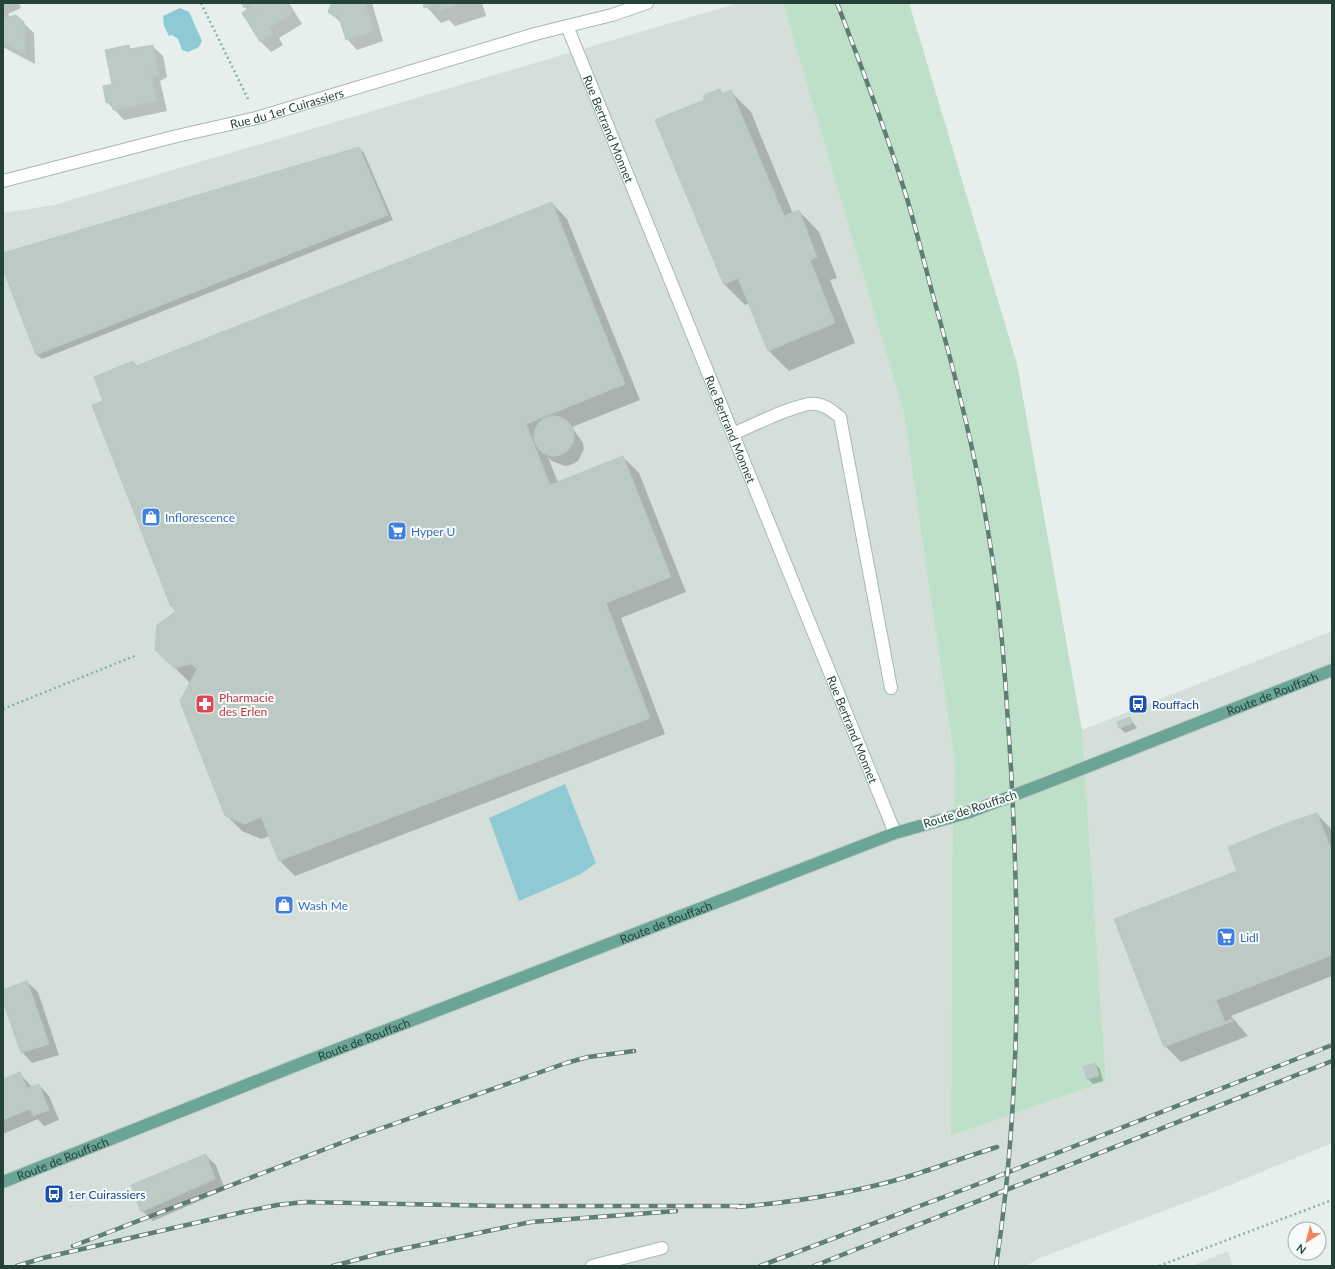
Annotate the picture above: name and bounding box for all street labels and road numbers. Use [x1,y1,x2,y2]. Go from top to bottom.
street label: Rue Bertrand Monnet [580,73,638,185]
street label: Rue du 1er Cuirassiers [229,85,345,131]
street label: Rue Bertrand Monnet [702,373,760,486]
street label: Route de Rouffach [1224,669,1320,718]
street label: Rue Bertrand Monnet [824,673,882,786]
street label: Route de Rouffach [921,787,1019,831]
street label: Route de Rouffach [618,897,714,947]
street label: Route de Rouffach [316,1014,412,1064]
street label: Route de Rouffach [14,1133,111,1183]

